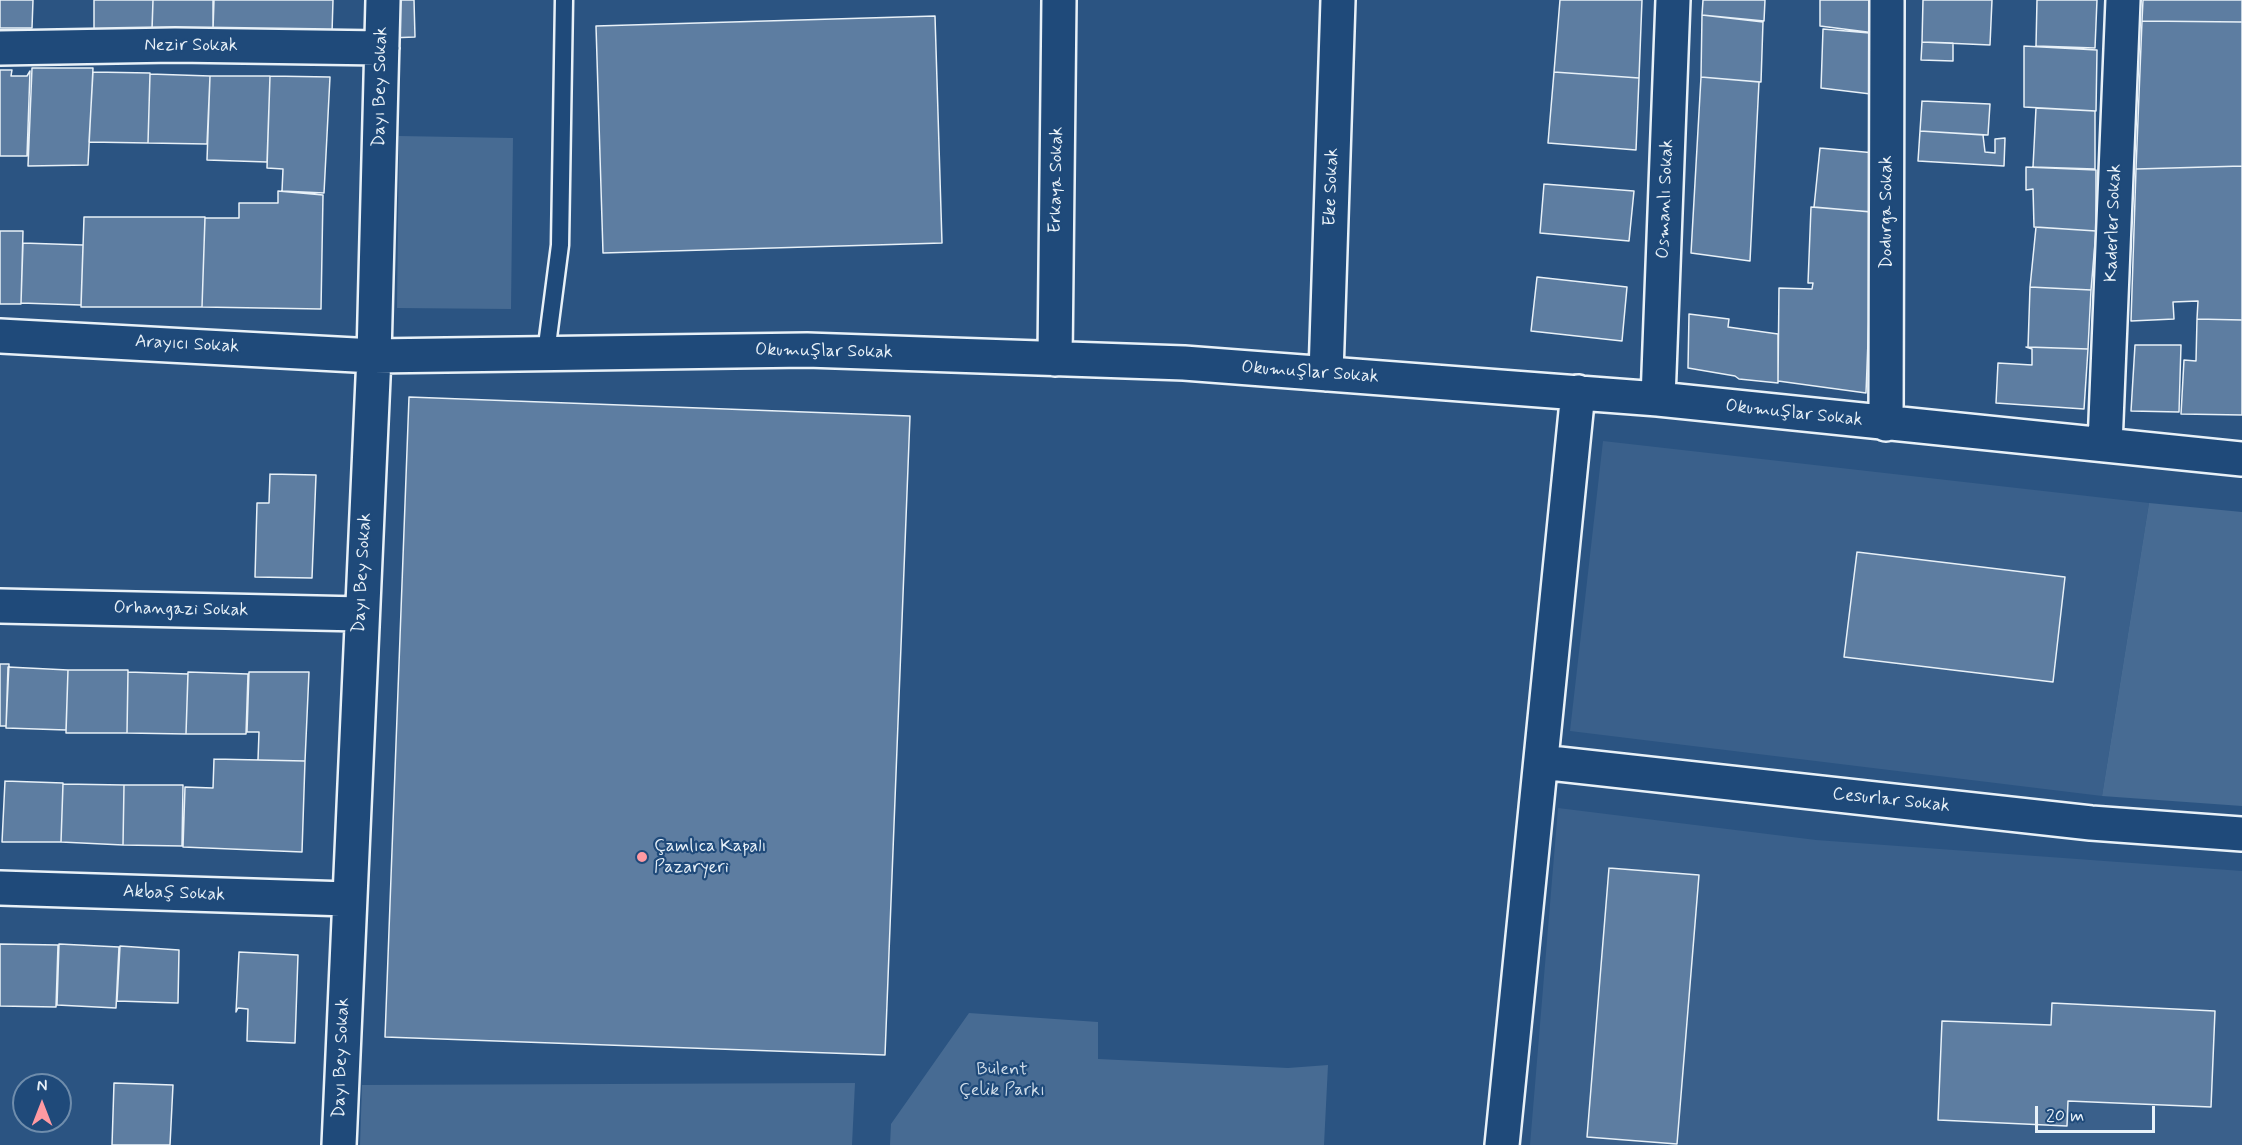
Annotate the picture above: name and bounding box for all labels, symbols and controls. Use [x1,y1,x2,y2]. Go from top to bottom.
street label: Dayı Bey Sokak [369,27,393,147]
street label: Nezir Sokak [144,35,238,57]
street label: Erkaya Sokak [1045,127,1069,233]
street label: Osmanlı Sokak [1653,139,1679,259]
street label: Eke Sokak [1320,148,1344,226]
street label: Dodurga Sokak [1876,155,1898,269]
street label: Kaderler Sokak [2101,164,2127,282]
street label: Arayıcı Sokak [134,331,240,359]
street label: Okumuşlar Sokak [755,340,893,364]
street label: Okumuşlar Sokak [1241,357,1379,389]
street label: Okumuşlar Sokak [1724,396,1864,432]
street label: Dayı Bey Sokak [349,512,377,634]
street label: Orhangazi Sokak [113,598,249,622]
street label: Cesurlar Sokak [1831,784,1951,818]
place label: Çamlıca Kapalı Pazaryeri [654,836,767,878]
marker: Çamlıca Kapalı Pazaryeri [635,850,649,864]
street label: Akbaş Sokak [123,881,225,907]
street label: Dayı Bey Sokak [329,997,355,1119]
park label: Bülent Çelik Parkı [959,1059,1045,1102]
north arrow [12,1073,72,1133]
text: N [37,1076,47,1097]
scale bar [2038,1094,2158,1132]
text: 20 m [2046,1104,2084,1128]

